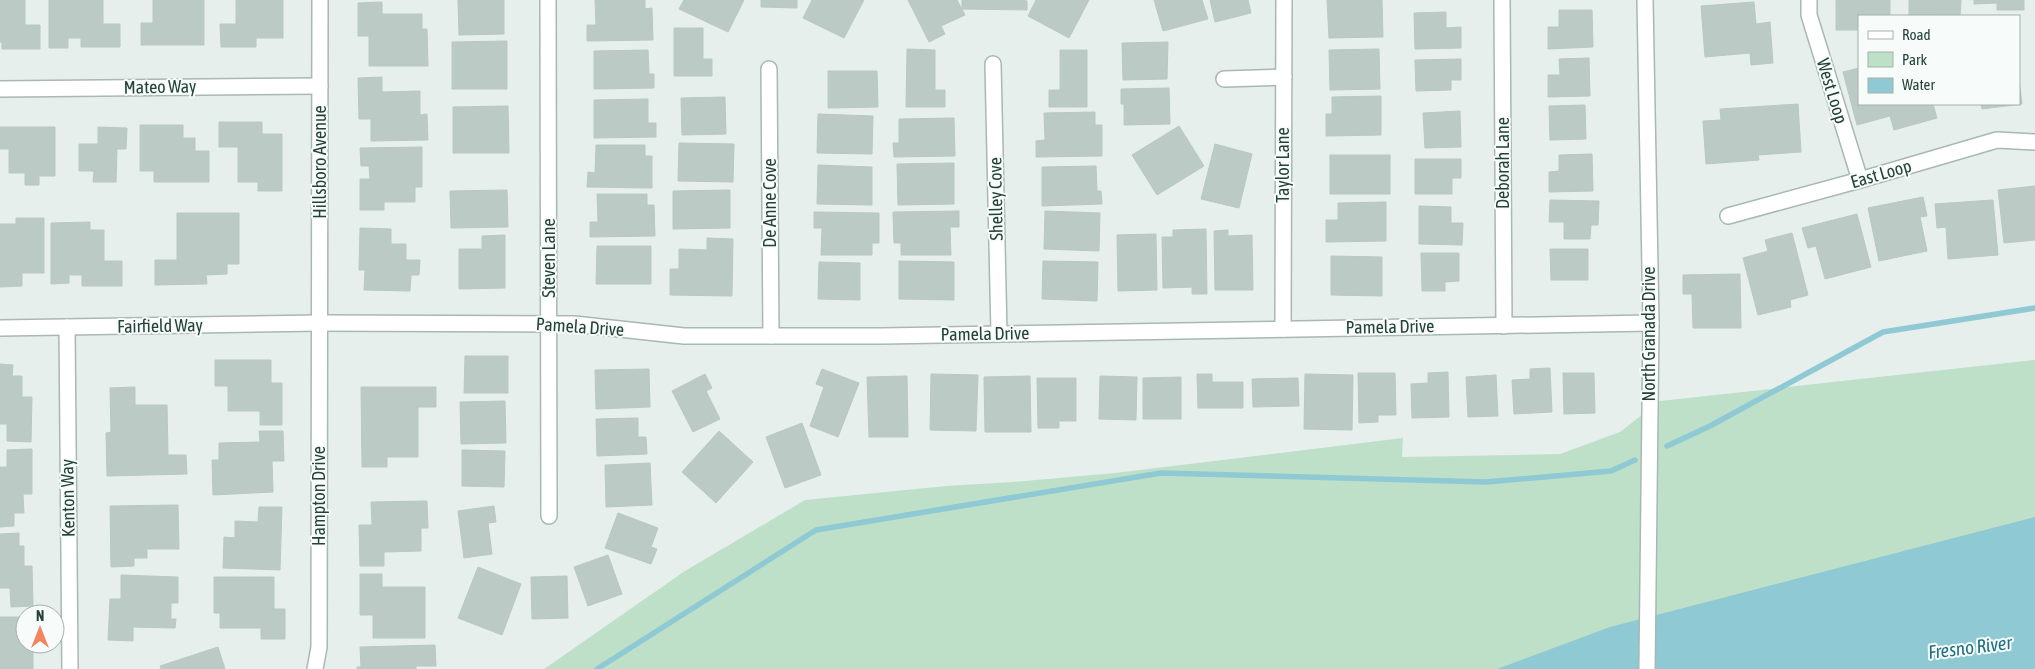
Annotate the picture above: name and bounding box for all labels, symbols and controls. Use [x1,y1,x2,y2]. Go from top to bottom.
legend [1858,15,2020,105]
text: Road [1902,26,1931,43]
text: Park [1902,51,1927,68]
street label: West Loop [1813,56,1852,126]
street label: Mateo Way [123,75,197,98]
text: Water [1902,76,1935,93]
street label: Hillsboro Avenue [309,105,330,219]
street label: Deborah Lane [1492,117,1513,209]
street label: Taylor Lane [1272,127,1293,203]
street label: East Loop [1848,155,1914,192]
street label: Shelley Cove [984,157,1007,241]
street label: De Anne Cove [759,158,780,248]
street label: Steven Lane [538,218,559,298]
street label: North Granada Drive [1638,267,1659,401]
street label: Pamela Drive [535,313,625,340]
street label: Fairfield Way [117,314,203,337]
street label: Pamela Drive [1346,315,1434,338]
street label: Pamela Drive [941,322,1029,345]
street label: Hampton Drive [308,446,329,546]
street label: Kenton Way [56,459,79,537]
north arrow [15,604,65,654]
text: N [36,608,44,624]
water label: Fresno River [1927,631,2014,663]

